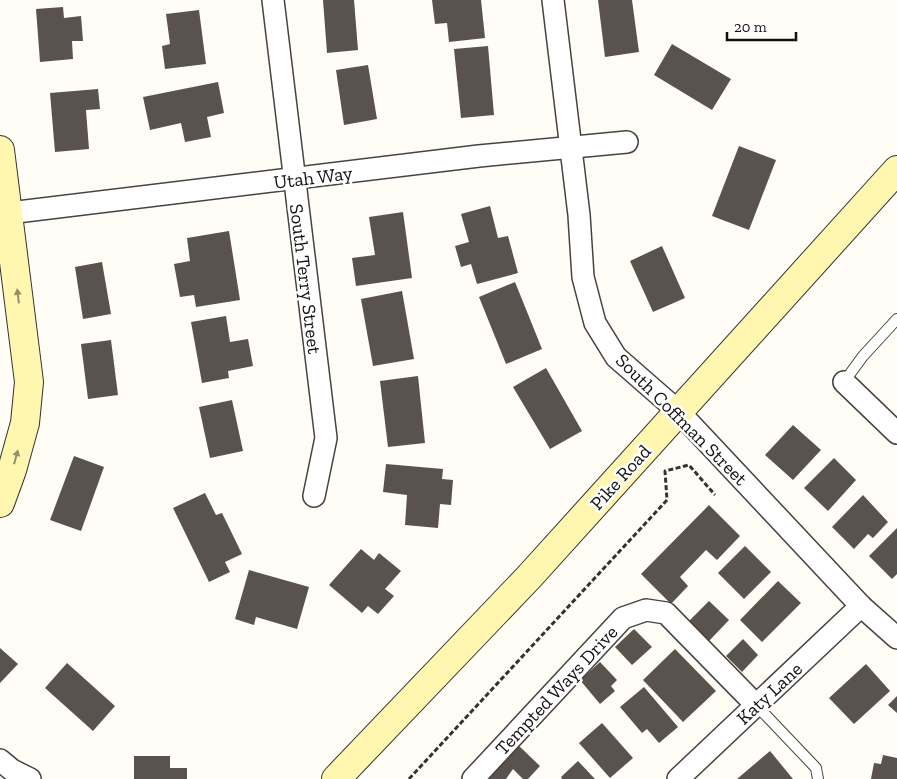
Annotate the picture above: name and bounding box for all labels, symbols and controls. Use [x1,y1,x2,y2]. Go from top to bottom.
scale bar [727,10,796,42]
text: 20 m [734,18,767,36]
street label: Utah Way [272,161,354,194]
street label: South Terry Street [285,203,326,355]
one-way arrow [14,288,22,304]
street label: South Coffman Street [611,349,752,490]
street label: Pike Road [585,440,656,515]
one-way arrow [12,449,20,464]
street label: Tempted Ways Drive [490,621,622,760]
street label: Katy Lane [732,657,807,730]

